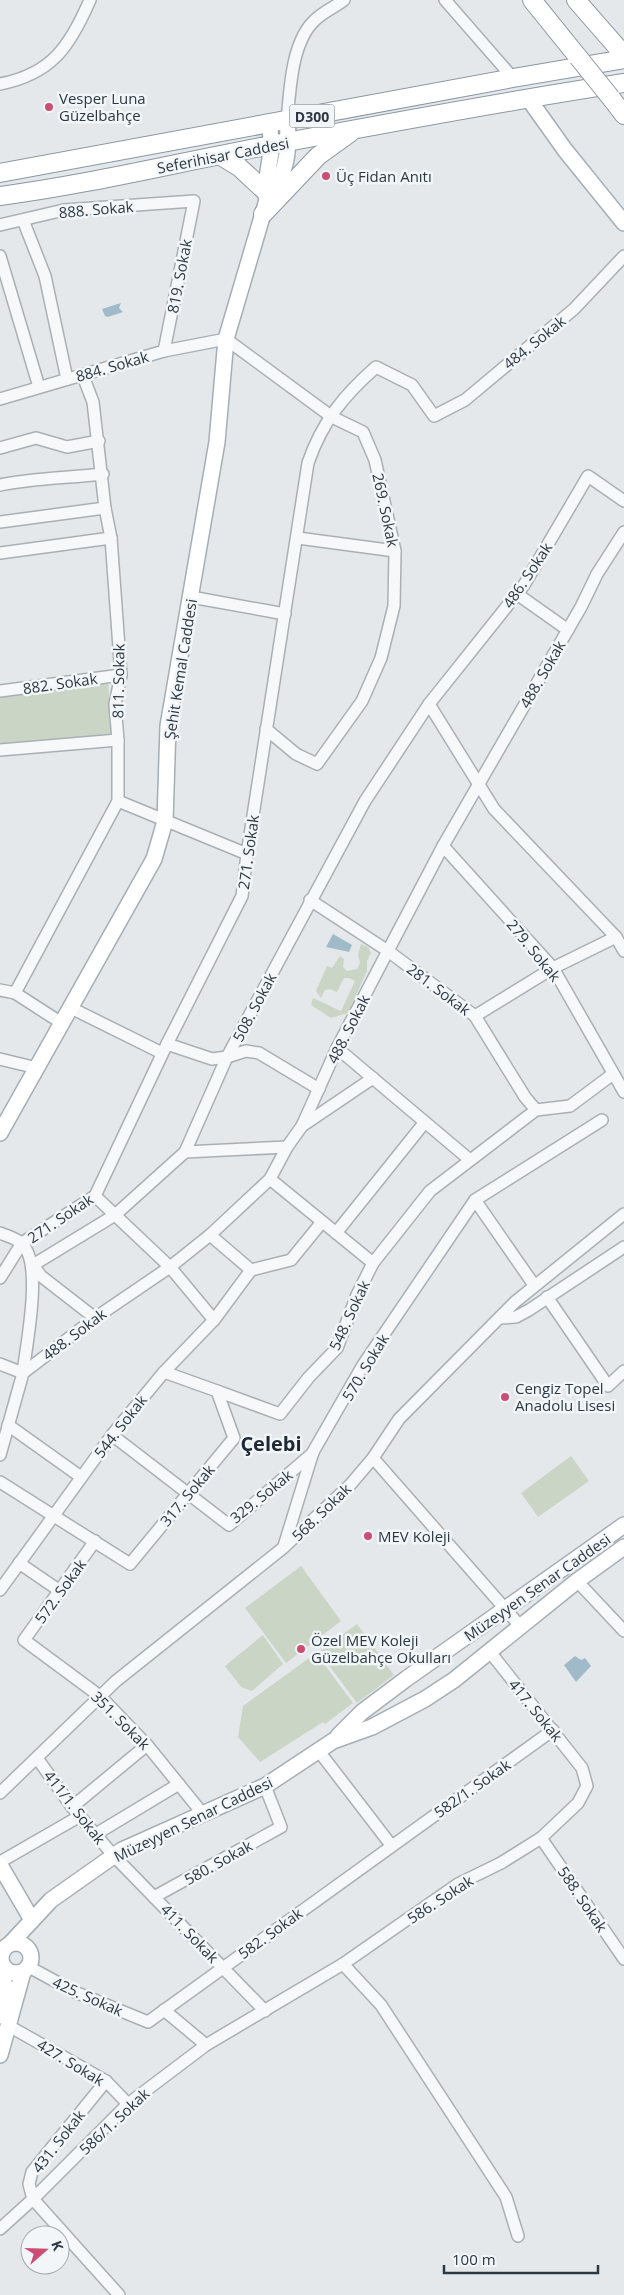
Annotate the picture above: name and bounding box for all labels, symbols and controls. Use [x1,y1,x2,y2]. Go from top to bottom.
place label: Vesper Luna Güzelbahçe [59,88,146,125]
marker: Vesper Luna Güzelbahçe [43,101,55,113]
road number: D300 [290,104,334,128]
street label: Seferihisar Caddesi [155,132,291,178]
place label: Üç Fidan Anıtı [336,166,432,186]
marker: Üç Fidan Anıtı [320,170,332,182]
street label: 888. Sokak [58,196,134,222]
street label: 819. Sokak [162,237,196,315]
street label: 484. Sokak [499,311,569,373]
street label: 884. Sokak [73,346,151,386]
street label: 269. Sokak [368,471,404,549]
street label: 486. Sokak [498,538,556,612]
street label: Şehit Kemal Caddesi [159,597,201,741]
street label: 488. Sokak [515,636,569,711]
street label: 811. Sokak [107,643,129,719]
street label: 882. Sokak [22,668,99,698]
street label: 271. Sokak [233,813,263,890]
street label: 279. Sokak [503,915,565,985]
street label: 281. Sokak [403,958,475,1020]
street label: 508. Sokak [228,969,280,1045]
street label: 488. Sokak [322,991,374,1067]
street label: 271. Sokak [23,1189,97,1247]
street label: 548. Sokak [324,1277,374,1353]
street label: 488. Sokak [38,1303,110,1365]
street label: 570. Sokak [337,1330,393,1404]
place label: Cengiz Topel Anadolu Lisesi [515,1378,615,1415]
street label: 544. Sokak [89,1390,151,1462]
marker: Cengiz Topel Anadolu Lisesi [499,1391,511,1403]
district label: Çelebi [240,1430,302,1457]
street label: 317. Sokak [155,1460,219,1530]
street label: 329. Sokak [226,1465,296,1527]
street label: 568. Sokak [287,1479,355,1545]
place label: MEV Koleji [378,1526,451,1546]
street label: Müzeyyen Senar Caddesi [460,1529,614,1645]
marker: MEV Koleji [362,1530,374,1542]
street label: 572. Sokak [30,1555,90,1627]
place label: Özel MEV Koleji Güzelbahçe Okulları [311,1630,451,1667]
marker: Özel MEV Koleji Güzelbahçe Okulları [295,1643,307,1655]
street label: 417. Sokak [505,1675,567,1745]
street label: 351. Sokak [87,1686,155,1754]
street label: 582/1. Sokak [430,1754,514,1822]
street label: 411/1. Sokak [40,1766,110,1848]
street label: Müzeyyen Senar Caddesi [110,1772,276,1866]
street label: 580. Sokak [180,1835,256,1889]
street label: 588. Sokak [554,1862,612,1936]
street label: 586. Sokak [403,1870,477,1928]
street label: 411. Sokak [157,1899,223,1967]
street label: 582. Sokak [234,1903,306,1963]
street label: 425. Sokak [50,1972,126,2020]
street label: 427. Sokak [34,2034,108,2090]
street label: 586/1. Sokak [75,2083,153,2159]
street label: 431. Sokak [27,2105,89,2177]
north arrow [20,2225,70,2275]
text: K [47,2238,68,2254]
scale bar [444,2242,598,2274]
text: 100 m [452,2249,496,2269]

